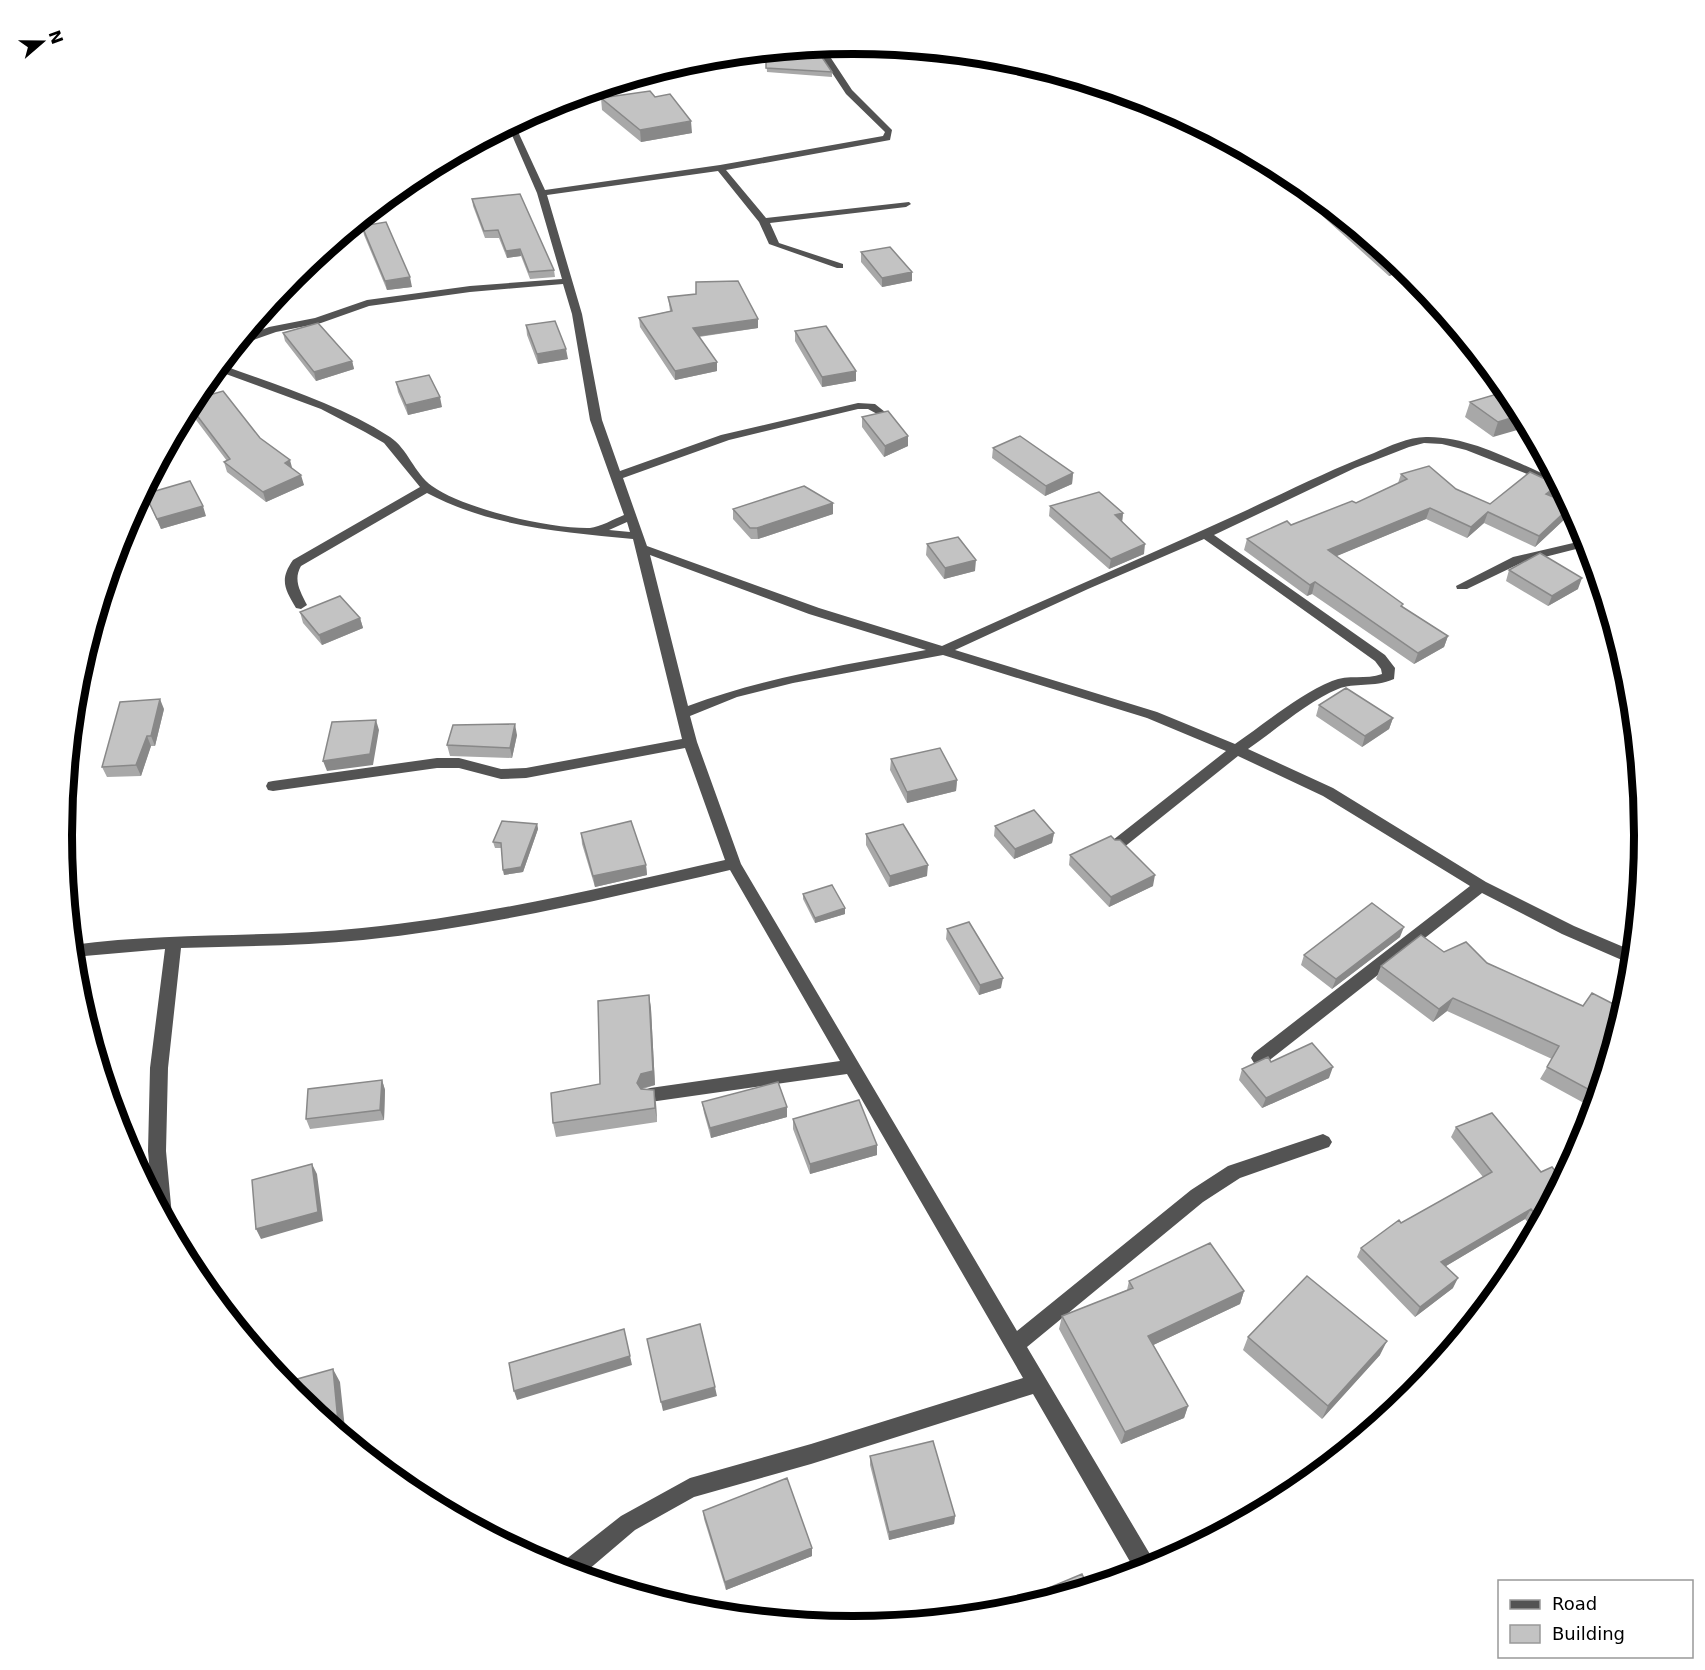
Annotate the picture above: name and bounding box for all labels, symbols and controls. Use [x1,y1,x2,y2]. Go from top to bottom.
north arrow [12,12,72,72]
text: N [44,27,67,47]
legend [1498,1580,1693,1658]
text: Road [1552,1593,1597,1614]
text: Building [1552,1623,1625,1644]

